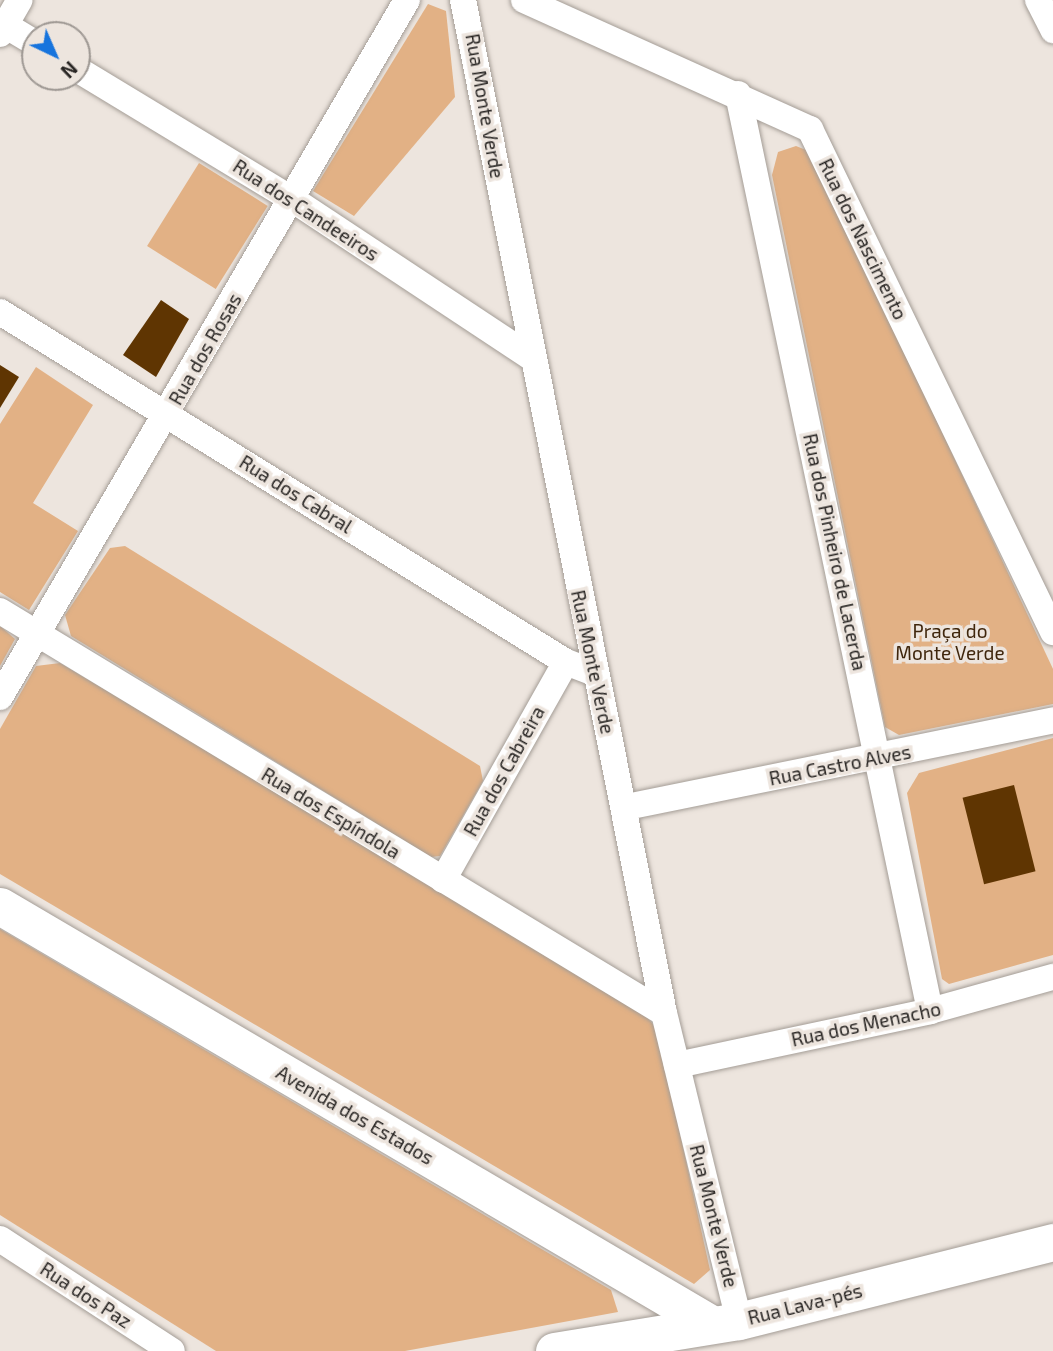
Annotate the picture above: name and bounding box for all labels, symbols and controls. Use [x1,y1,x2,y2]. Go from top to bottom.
north arrow [21,21,91,91]
street label: Rua Monte Verde [461,32,509,180]
text: N [57,57,82,83]
street label: Rua dos Candeeiros [229,154,383,266]
street label: Rua dos Nascimento [814,155,912,323]
street label: Rua dos Rosas [164,289,246,409]
street label: Rua dos Pinheiro de Lacerda [799,431,871,673]
street label: Rua dos Cabral [235,450,357,538]
street label: Rua Monte Verde [567,588,619,736]
park label: Praça do Monte Verde [895,620,1005,664]
street label: Rua dos Cabreira [459,702,549,840]
street label: Rua Castro Alves [767,740,913,790]
street label: Rua dos Espíndola [258,763,404,863]
street label: Rua dos Menacho [789,997,943,1051]
street label: Avenida dos Estados [272,1061,438,1169]
street label: Rua Monte Verde [685,1142,743,1290]
street label: Rua dos Paz [36,1257,136,1333]
street label: Rua Lava-pés [745,1279,865,1329]

